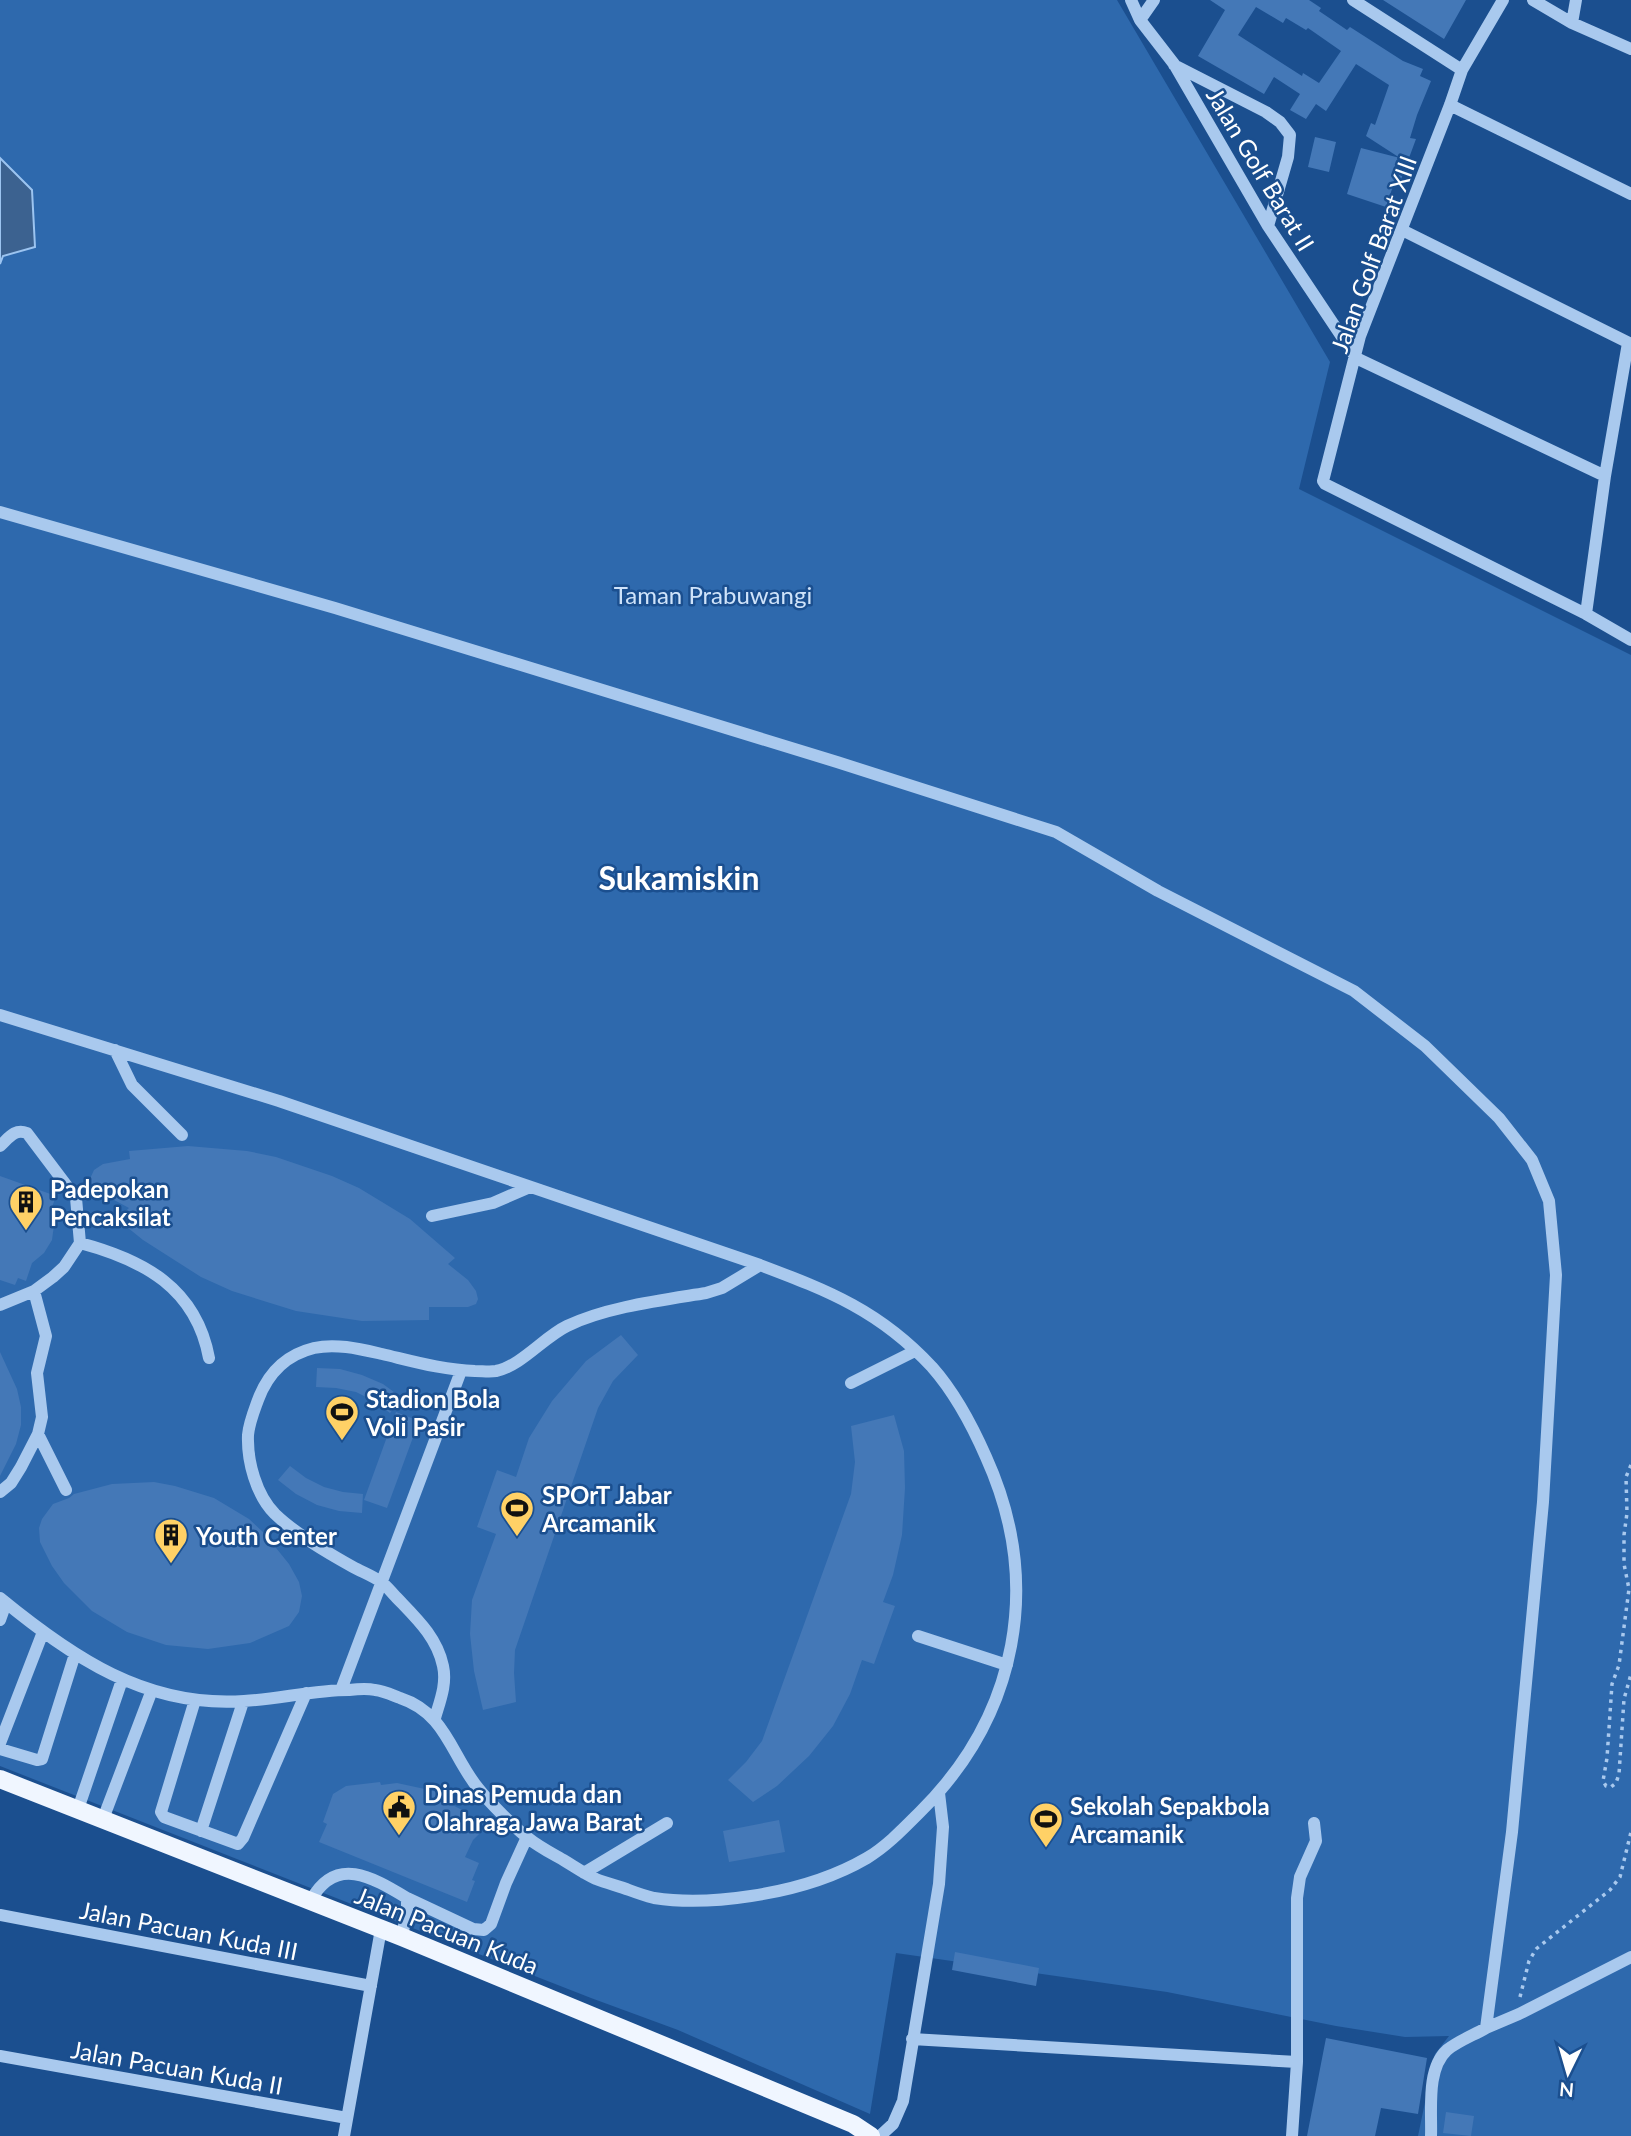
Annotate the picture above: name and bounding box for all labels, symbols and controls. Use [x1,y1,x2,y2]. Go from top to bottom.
street label: Jalan Golf Barat II [1201,82,1321,256]
street label: Jalan Golf Barat XIII [1324,152,1422,356]
park label: Taman Prabuwangi [614,580,812,609]
district label: Sukamiskin [599,858,759,897]
place label: Padepokan Pencaksilat [50,1174,171,1231]
building icon: Padepokan Pencaksilat [7,1183,45,1232]
place label: Stadion Bola Voli Pasir [365,1384,500,1441]
sports icon: Stadion Bola Voli Pasir [323,1393,361,1442]
place label: SPOrT Jabar Arcamanik [541,1480,672,1537]
sports icon: SPOrT Jabar Arcamanik [498,1489,536,1538]
building icon: Youth Center [152,1516,190,1565]
place label: Youth Center [195,1521,337,1550]
place label: Dinas Pemuda dan Olahraga Jawa Barat [424,1779,643,1836]
public building icon: Dinas Pemuda dan Olahraga Jawa Barat [380,1788,418,1837]
place label: Sekolah Sepakbola Arcamanik [1069,1791,1270,1848]
sports icon: Sekolah Sepakbola Arcamanik [1027,1800,1065,1849]
street label: Jalan Pacuan Kuda [351,1880,543,1980]
street label: Jalan Pacuan Kuda III [78,1895,300,1965]
street label: Jalan Pacuan Kuda II [69,2034,285,2100]
north arrow [1533,2038,1603,2108]
text: N [1558,2078,1575,2103]

